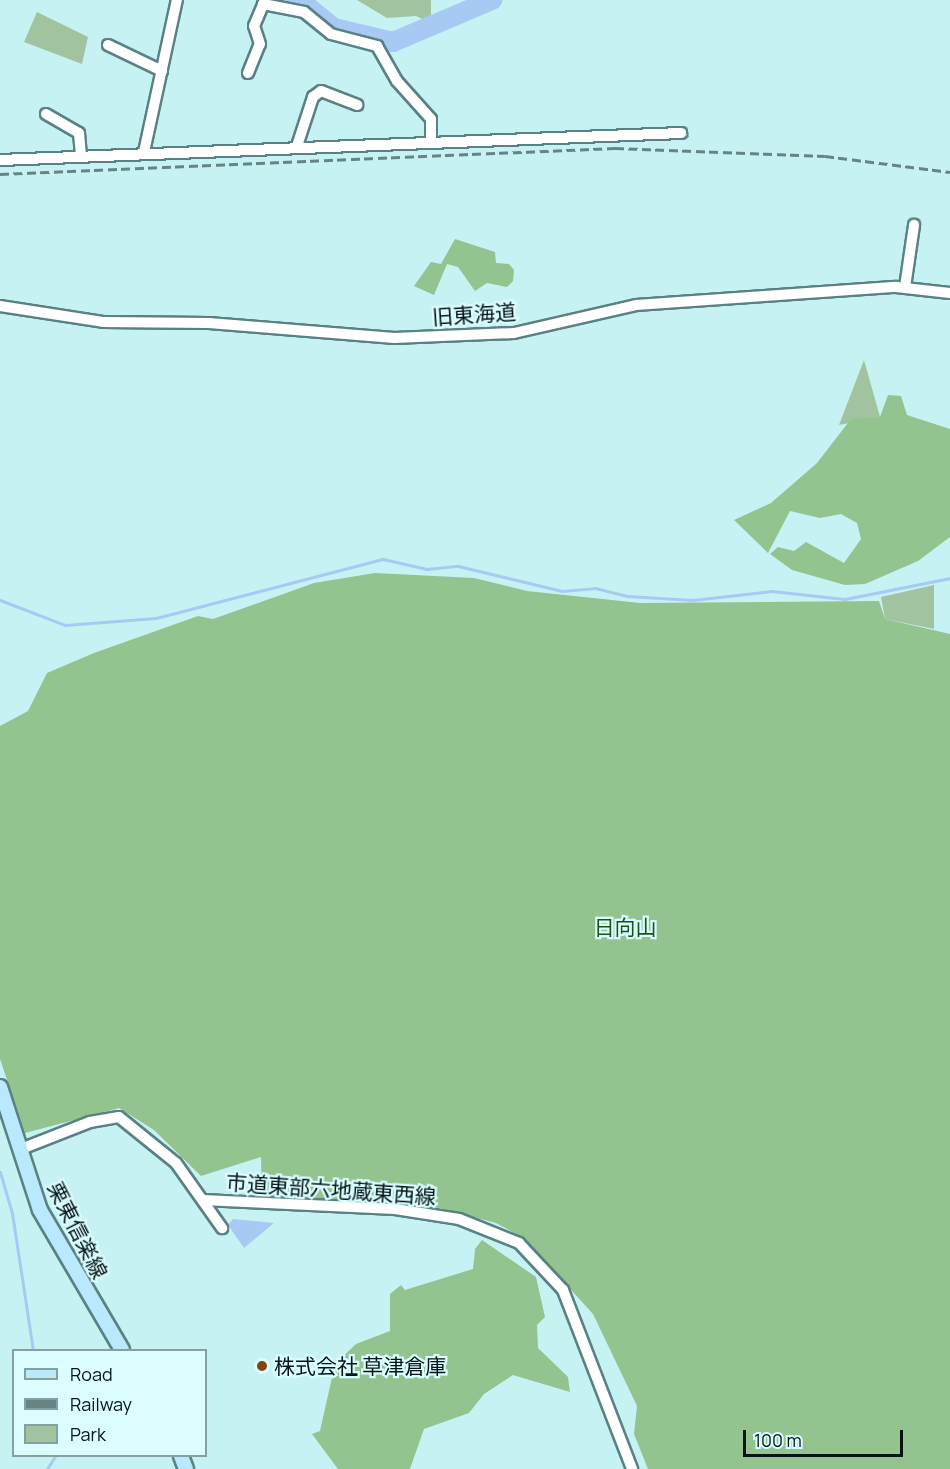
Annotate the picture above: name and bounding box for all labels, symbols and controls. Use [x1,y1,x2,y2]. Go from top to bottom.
street label: 旧東海道 [431,299,517,329]
park label: 日向山 [594,914,656,940]
street label: 市道東部六地蔵東西線 [225,1169,437,1209]
street label: 栗東信楽線 [43,1178,113,1282]
legend [12,1349,207,1457]
place label: 株式会社 草津倉庫 [274,1353,446,1379]
marker: 株式会社 草津倉庫 [255,1359,269,1373]
text: Road [70,1362,113,1386]
text: Railway [70,1392,132,1416]
scale bar [746,1418,906,1456]
text: Park [70,1422,106,1446]
text: 100 m [754,1428,802,1452]

